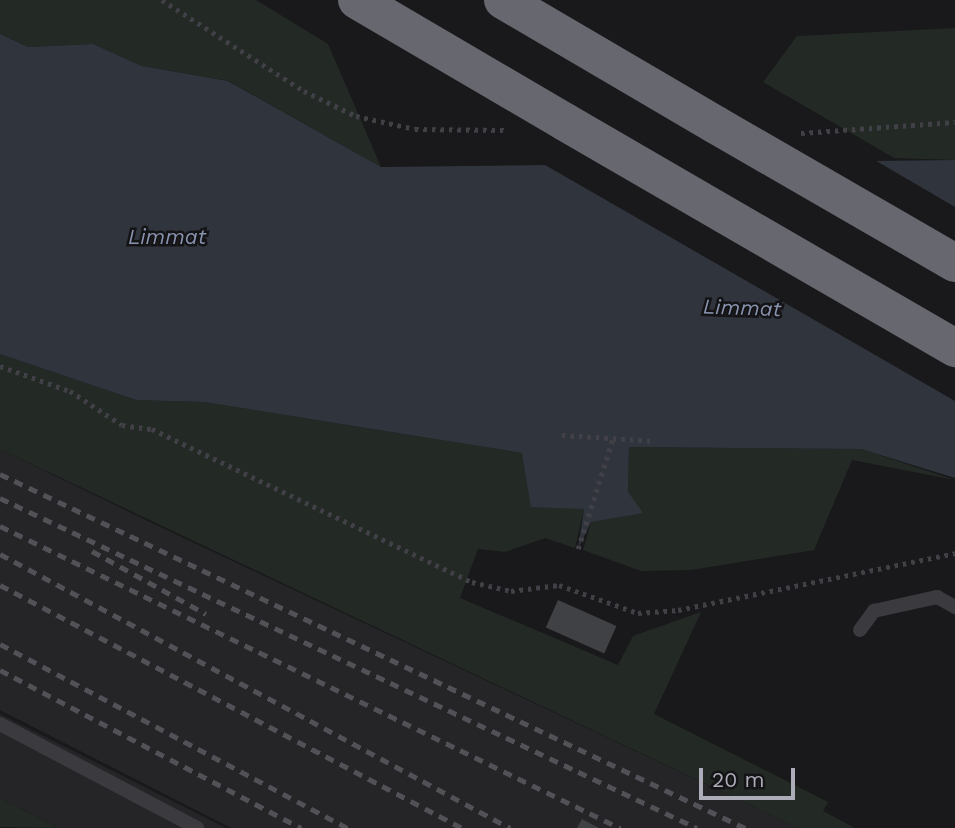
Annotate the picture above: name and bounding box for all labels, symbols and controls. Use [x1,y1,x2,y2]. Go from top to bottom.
water label: Limmat [128,224,206,250]
water label: Limmat [702,294,782,322]
scale bar [703,754,799,798]
text: 20 m [712,767,764,792]

